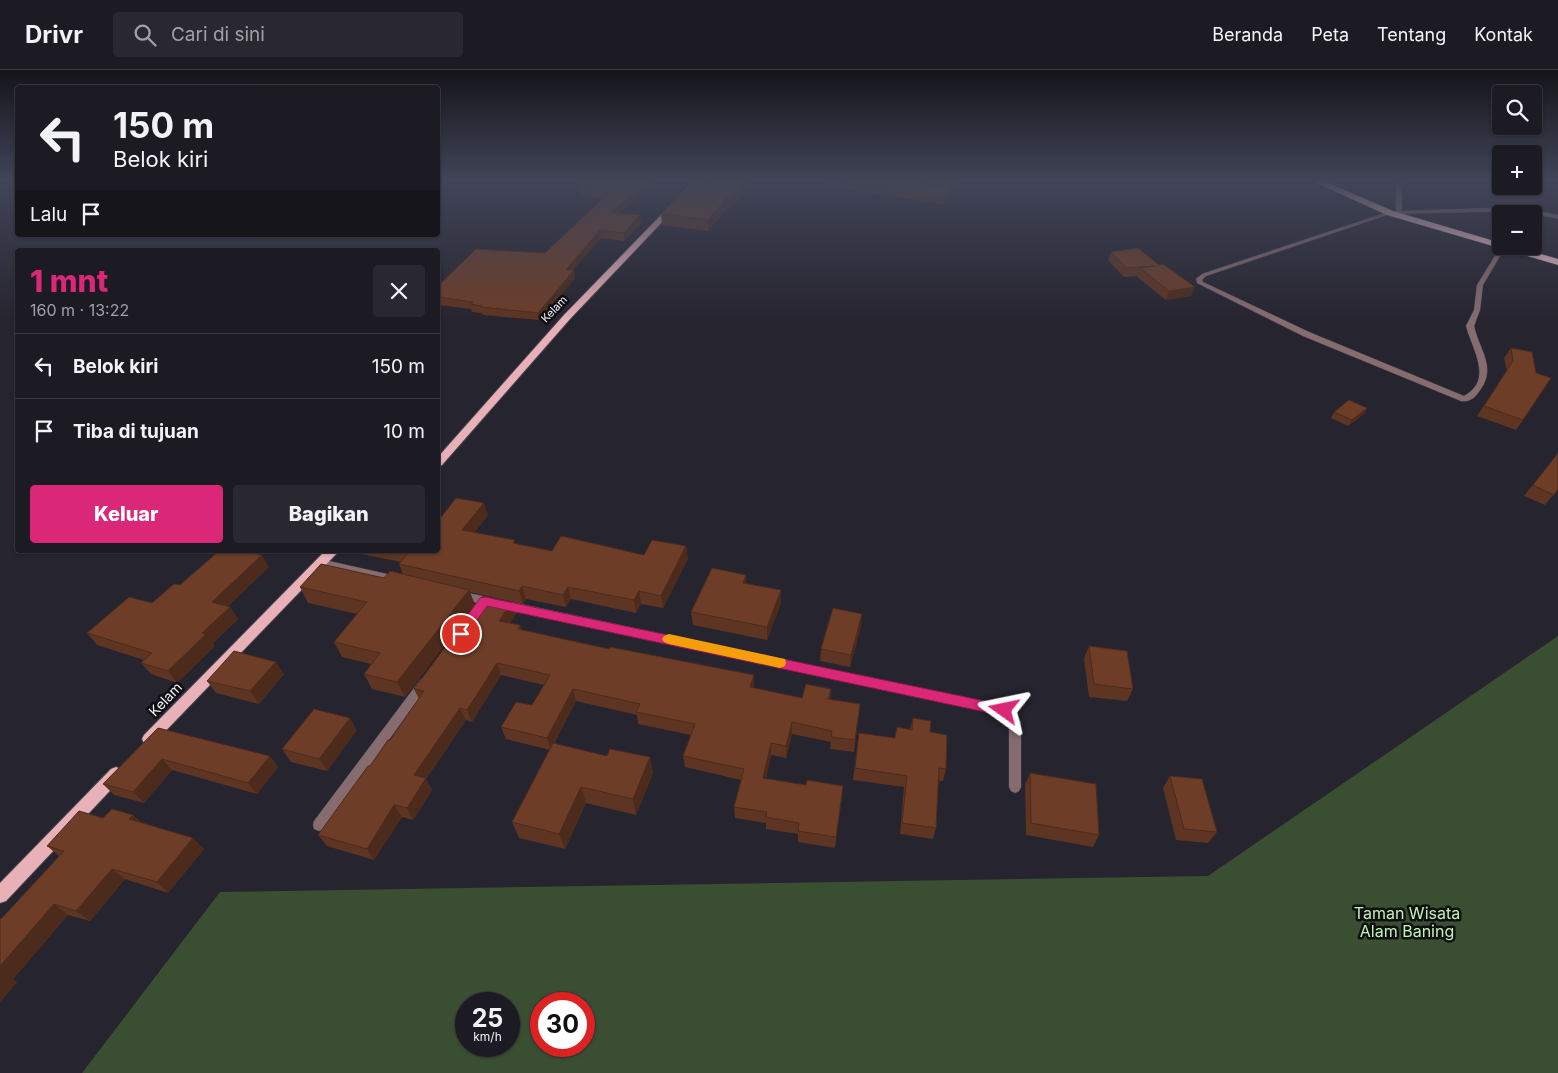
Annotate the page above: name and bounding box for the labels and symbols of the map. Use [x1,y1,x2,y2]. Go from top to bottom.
street label: Kelam [538,293,570,325]
pin [440,613,482,655]
street label: Kelam [145,679,185,719]
position arrow [977,683,1029,735]
park label: Taman Wisata Alam Baning [1354,903,1460,941]
speed limit sign: 30 [530,992,595,1057]

